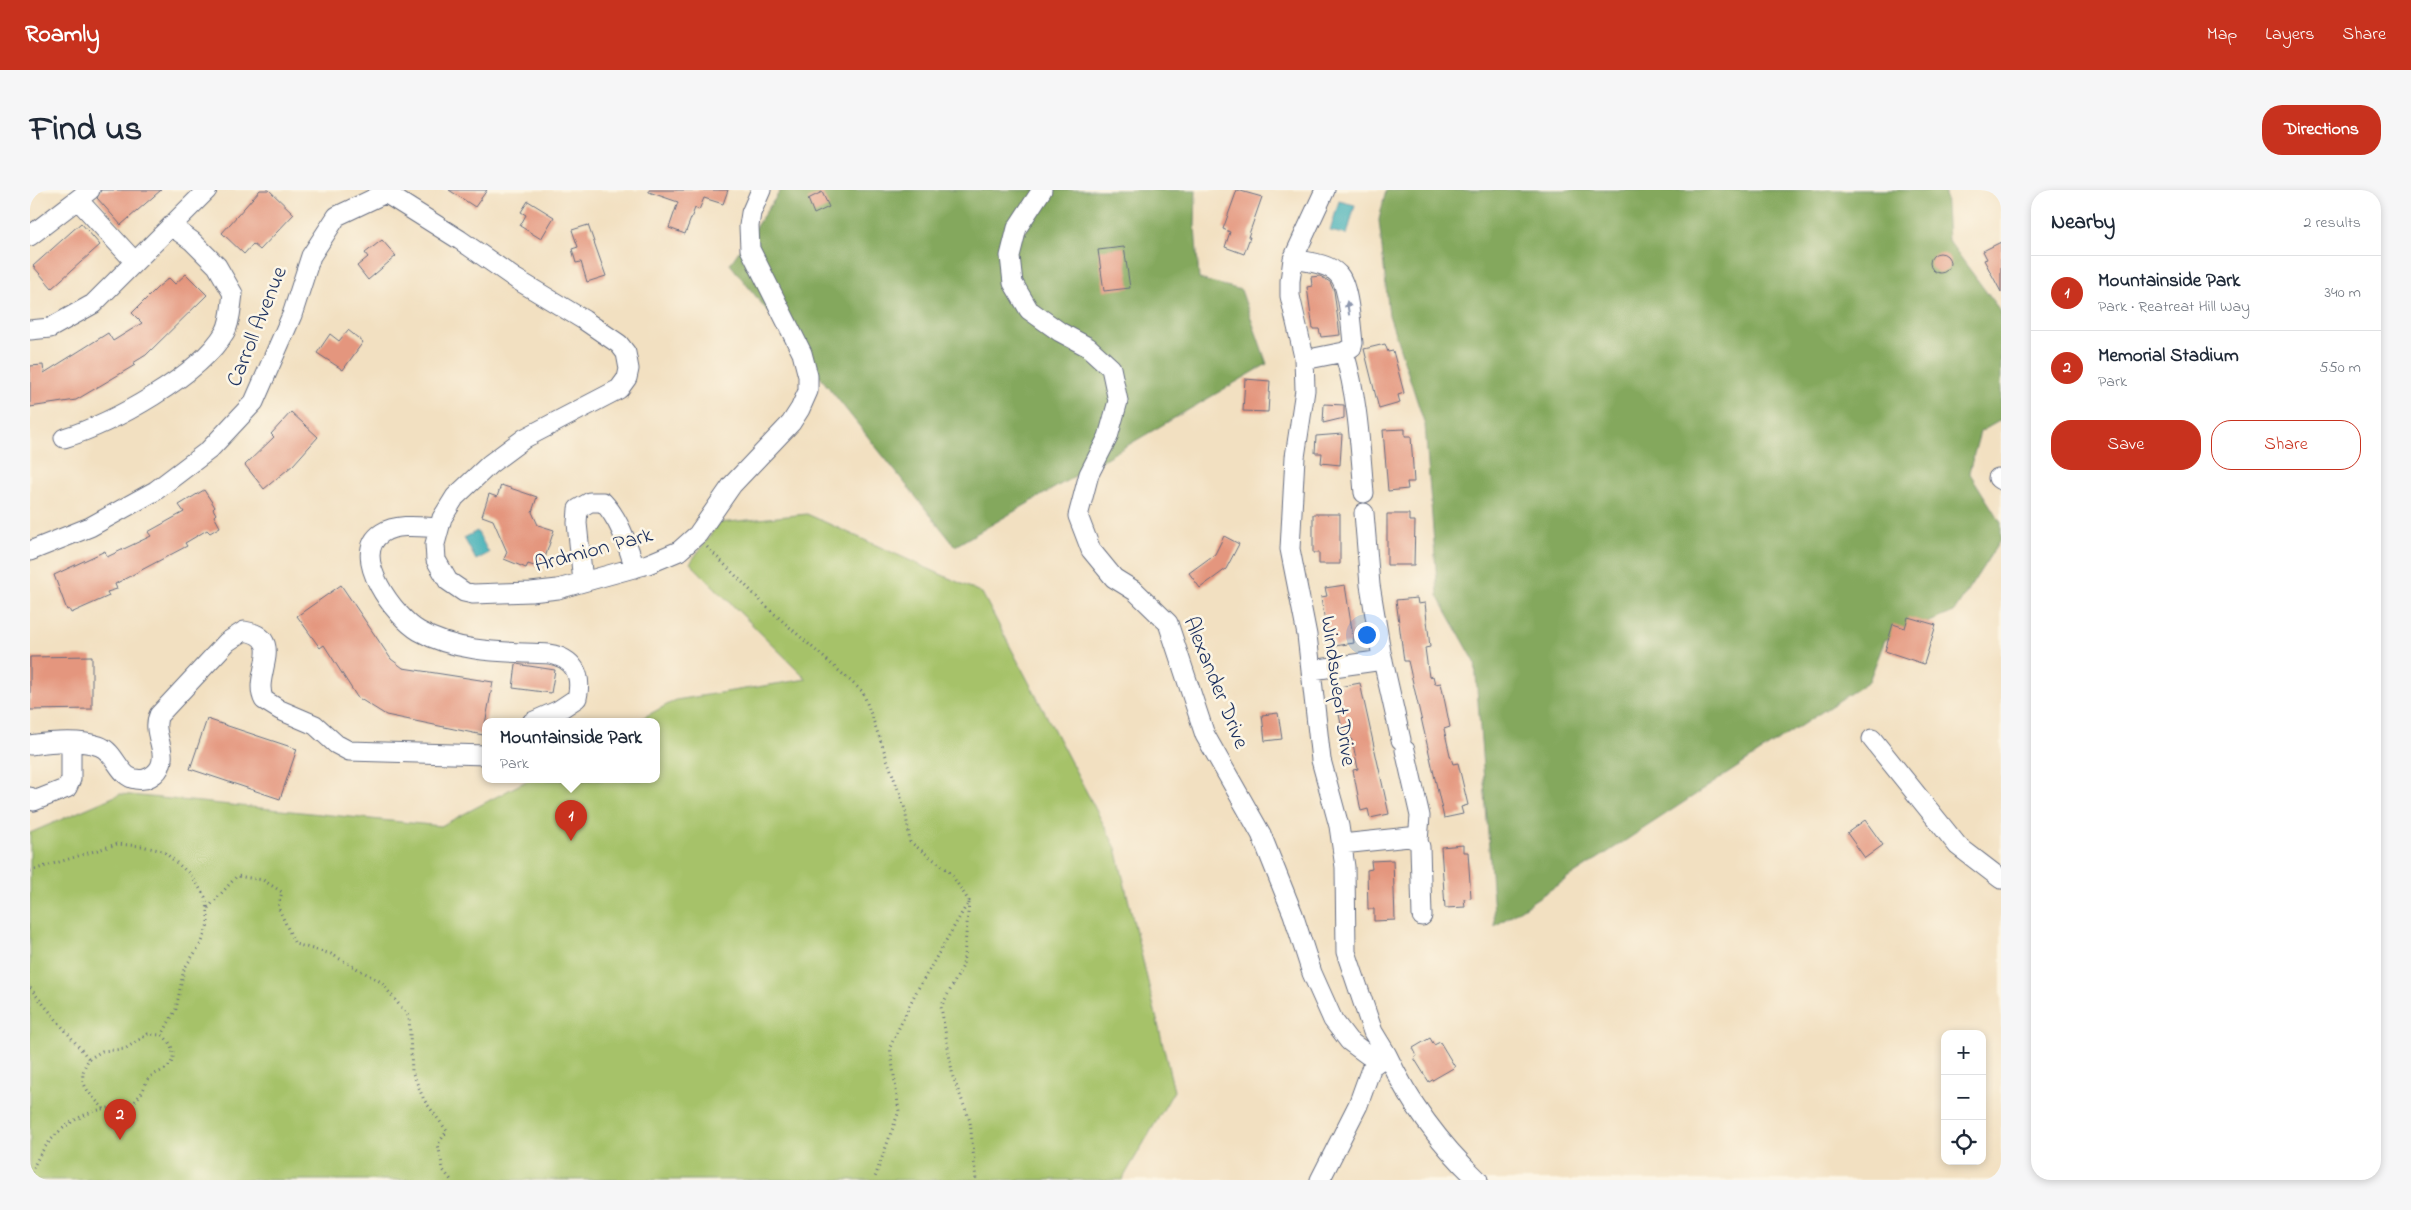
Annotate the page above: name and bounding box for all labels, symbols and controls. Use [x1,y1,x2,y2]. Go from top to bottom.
text: Roamly [25,18,100,53]
text: Map [2207,22,2237,48]
text: Layers [2265,22,2315,48]
text: Share [2343,22,2386,48]
text: Find us [30,105,142,156]
button: Directions [2262,105,2381,155]
text: Nearby [2051,208,2115,238]
text: 2 results [2303,211,2361,235]
street label: Carroll Avenue [219,262,297,392]
text: Mountainside Park [2098,268,2240,295]
text: 1 [2064,281,2070,305]
text: 340 m [2324,281,2361,305]
text: Park · Reatreat Hill Way [2098,295,2250,319]
one-way arrow [1343,300,1351,316]
text: Memorial Stadium [2098,343,2239,370]
text: 2 [2063,356,2071,380]
text: 550 m [2319,356,2361,380]
text: Park [2098,370,2127,394]
button: Save [2051,420,2201,470]
button: Share [2211,420,2361,470]
street label: Ardmion Park [531,520,657,582]
street label: Alexander Drive [1174,612,1256,754]
street label: Windswept Drive [1311,614,1363,768]
your location [1354,622,1380,648]
popup [482,718,660,783]
text: Mountainside Park [500,725,642,752]
text: Park [500,752,529,776]
pin: 1 [555,800,587,841]
map controls [1941,1030,1986,1165]
button: + [1941,1030,1986,1075]
button: − [1941,1075,1986,1120]
pin: 2 [104,1099,136,1140]
button: locate [1941,1120,1986,1165]

